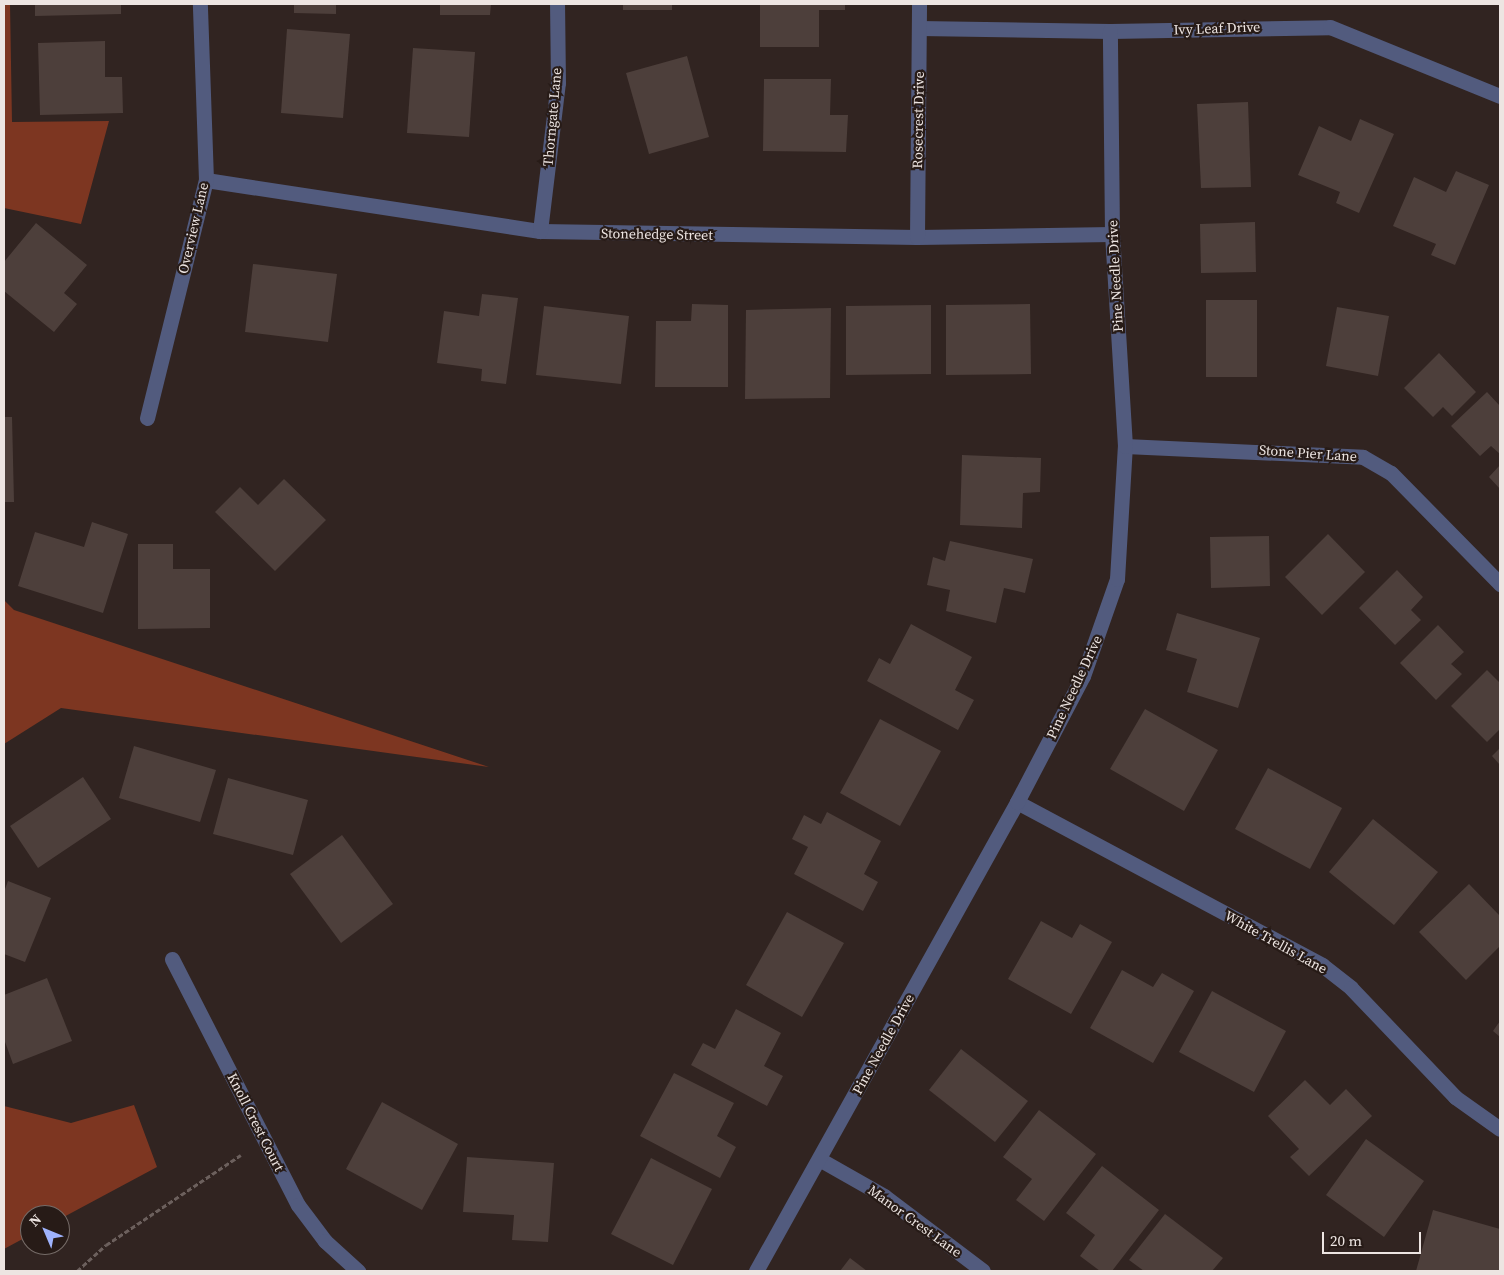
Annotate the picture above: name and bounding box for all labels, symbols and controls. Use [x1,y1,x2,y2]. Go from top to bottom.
street label: Ivy Leaf Drive [1173,18,1261,38]
street label: Thorngate Lane [539,67,565,167]
street label: Rosecrest Drive [909,71,927,169]
street label: Overview Lane [174,181,212,275]
street label: Pine Needle Drive [1104,220,1126,332]
street label: Stonehedge Street [601,225,713,243]
street label: Stone Pier Lane [1259,441,1357,465]
street label: Pine Needle Drive [1043,633,1105,741]
street label: White Trellis Lane [1222,907,1330,977]
street label: Pine Needle Drive [848,991,918,1097]
street label: Knoll Crest Court [224,1070,288,1174]
street label: Manor Crest Lane [865,1181,965,1261]
north arrow [20,1205,70,1255]
text: N [24,1209,46,1231]
scale bar [1324,1222,1423,1254]
text: 20 m [1330,1230,1362,1251]

